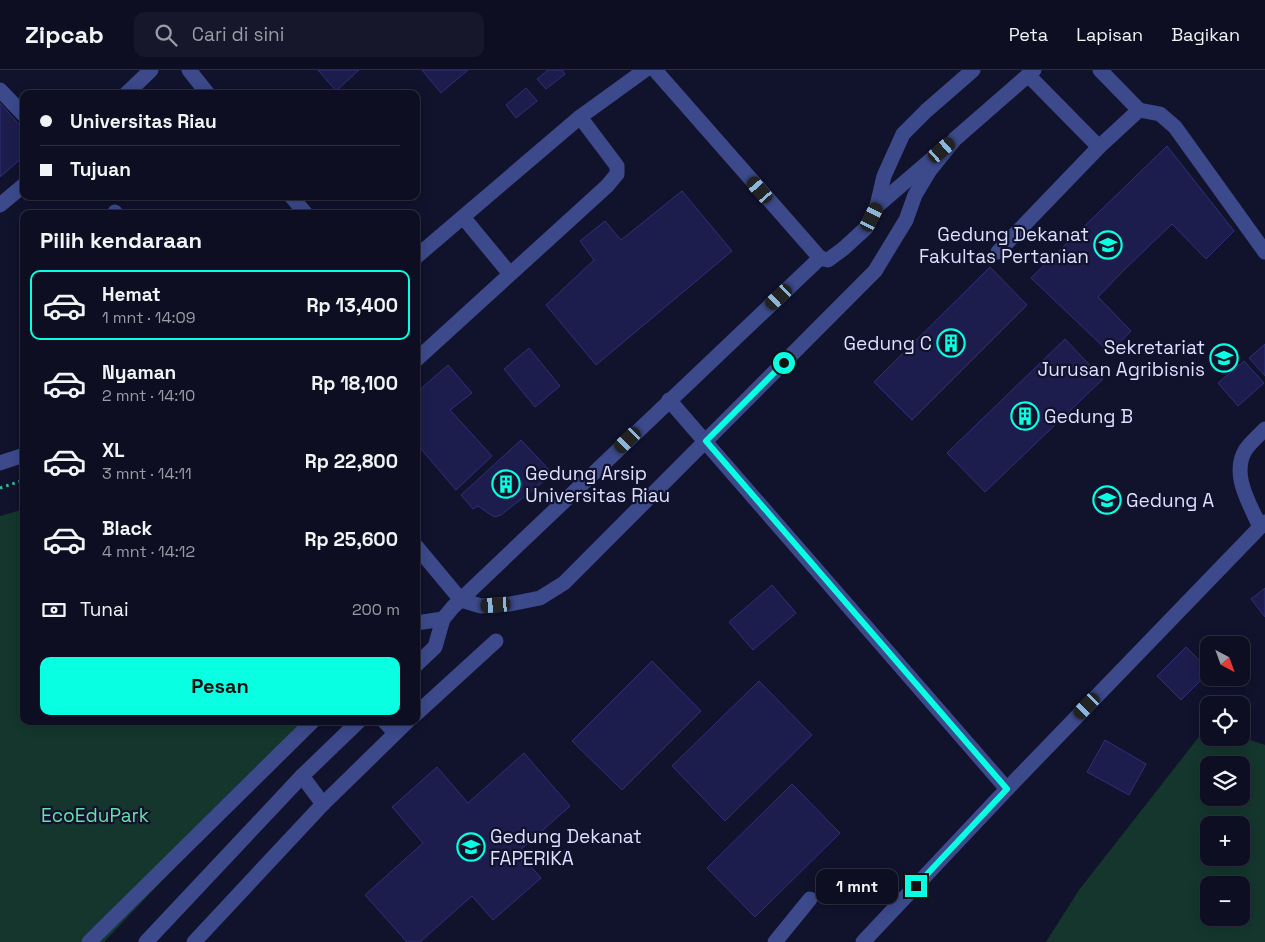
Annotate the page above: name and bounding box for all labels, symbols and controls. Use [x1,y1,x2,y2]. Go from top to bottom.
search box [134,12,484,57]
text: Zipcab [25,19,104,50]
icon: search [152,21,180,49]
text: Cari di sini [192,22,284,47]
text: Peta [1009,23,1048,46]
text: Lapisan [1076,23,1143,46]
text: Bagikan [1171,23,1240,46]
text: Universitas Riau [70,109,217,134]
car [925,134,958,166]
text: Tujuan [70,157,131,182]
car [744,174,775,206]
car [858,200,885,234]
place label: Gedung Dekanat Fakultas Pertanian [919,222,1089,269]
text: Pilih kendaraan [40,226,202,254]
school or university icon: Gedung Dekanat Fakultas Pertanian [1093,230,1123,260]
car [762,281,795,313]
text: Hemat [102,282,161,307]
icon: car [42,283,87,328]
text: Rp 13,400 [307,293,398,318]
text: 1 mnt · 14:09 [102,307,196,328]
building icon: Gedung C [936,328,966,358]
place label: Gedung C [843,331,932,356]
place label: Sekretariat Jurusan Agribisnis [1037,335,1205,382]
school or university icon: Sekretariat Jurusan Agribisnis [1209,343,1239,373]
route start [773,352,795,374]
text: Nyaman [102,360,176,385]
icon: car [42,361,87,406]
text: Rp 18,100 [311,371,398,396]
text: 2 mnt · 14:10 [102,385,195,406]
building icon: Gedung B [1010,401,1040,431]
place label: Gedung B [1044,404,1133,429]
car [611,424,644,456]
text: XL [102,438,125,463]
icon: car [42,439,87,484]
text: Rp 22,800 [305,449,398,474]
place label: Gedung Arsip Universitas Riau [525,461,670,508]
text: 3 mnt · 14:11 [102,463,192,484]
building icon: Gedung Arsip Universitas Riau [491,469,521,499]
school or university icon: Gedung A [1092,485,1122,515]
place label: Gedung A [1126,488,1214,513]
text: Black [102,516,152,541]
icon: car [42,517,87,562]
text: Rp 25,600 [305,527,398,552]
text: 4 mnt · 14:12 [102,541,195,562]
icon: cash [40,596,68,624]
car [480,596,511,614]
text: Tunai [80,597,129,622]
text: 200 m [352,599,400,620]
north arrow [1200,636,1250,686]
map controls [1200,636,1250,926]
button: Pesan [40,657,400,715]
car [1071,690,1102,722]
button: locate [1200,696,1250,746]
button: layers [1200,756,1250,806]
park label: EcoEduPark [41,803,149,828]
button: + [1200,816,1250,866]
place label: Gedung Dekanat FAPERIKA [490,824,642,871]
school or university icon: Gedung Dekanat FAPERIKA [456,832,486,862]
callout: 1 mnt [816,868,898,904]
route end [905,875,927,897]
text: 1 mnt [836,876,878,897]
button: − [1200,876,1250,926]

